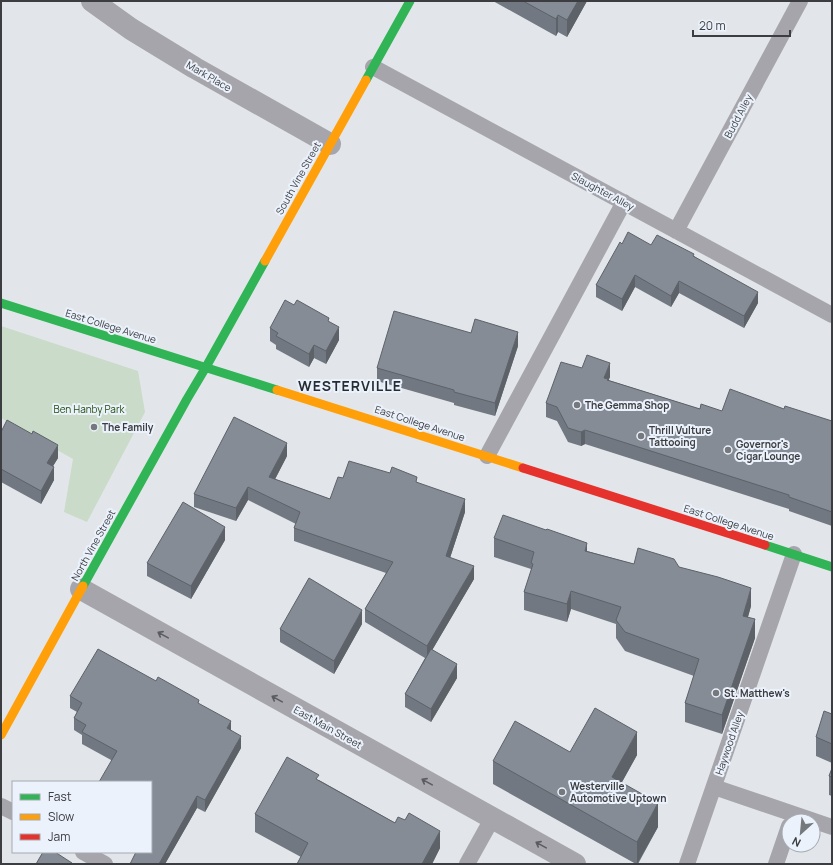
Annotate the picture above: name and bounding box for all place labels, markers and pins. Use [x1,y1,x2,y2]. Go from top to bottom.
place label: The Gemma Shop [585,398,669,412]
marker: The Gemma Shop [572,400,582,410]
place label: The Family [102,420,154,434]
marker: The Family [89,422,99,432]
place label: Thrill Vulture Tattooing [649,423,711,449]
marker: Thrill Vulture Tattooing [636,431,646,441]
place label: Governor's Cigar Lounge [736,437,800,463]
marker: Governor's Cigar Lounge [723,445,733,455]
place label: St. Matthew's [724,686,790,700]
marker: St. Matthew's [711,688,721,698]
place label: Westerville Automotive Uptown [570,779,666,805]
marker: Westerville Automotive Uptown [557,787,567,797]

